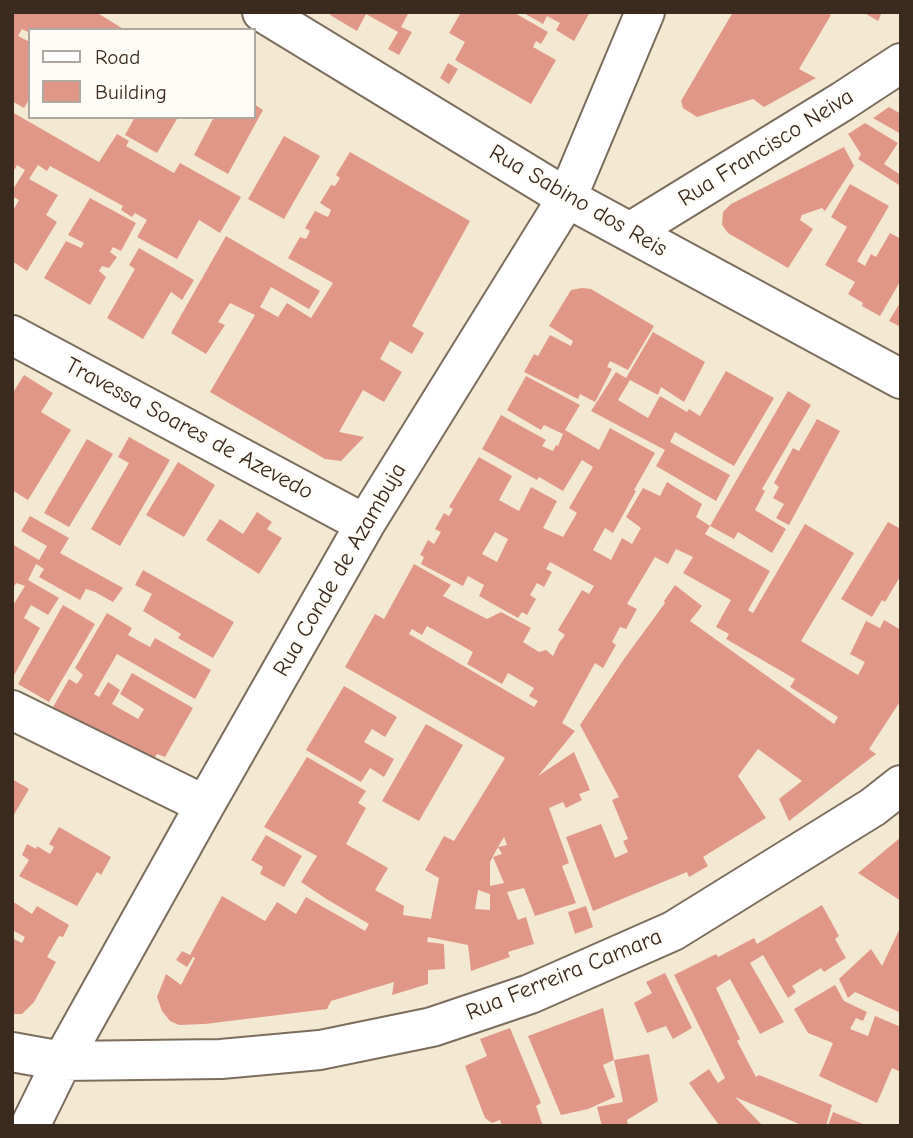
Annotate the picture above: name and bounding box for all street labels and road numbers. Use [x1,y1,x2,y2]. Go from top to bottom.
street label: Rua Francisco Neiva [673,83,859,213]
street label: Rua Sabino dos Reis [484,139,672,263]
street label: Travessa Soares de Azevedo [60,352,318,506]
street label: Rua Conde de Azambuja [268,458,412,682]
street label: Rua Ferreira Camara [462,923,666,1027]

